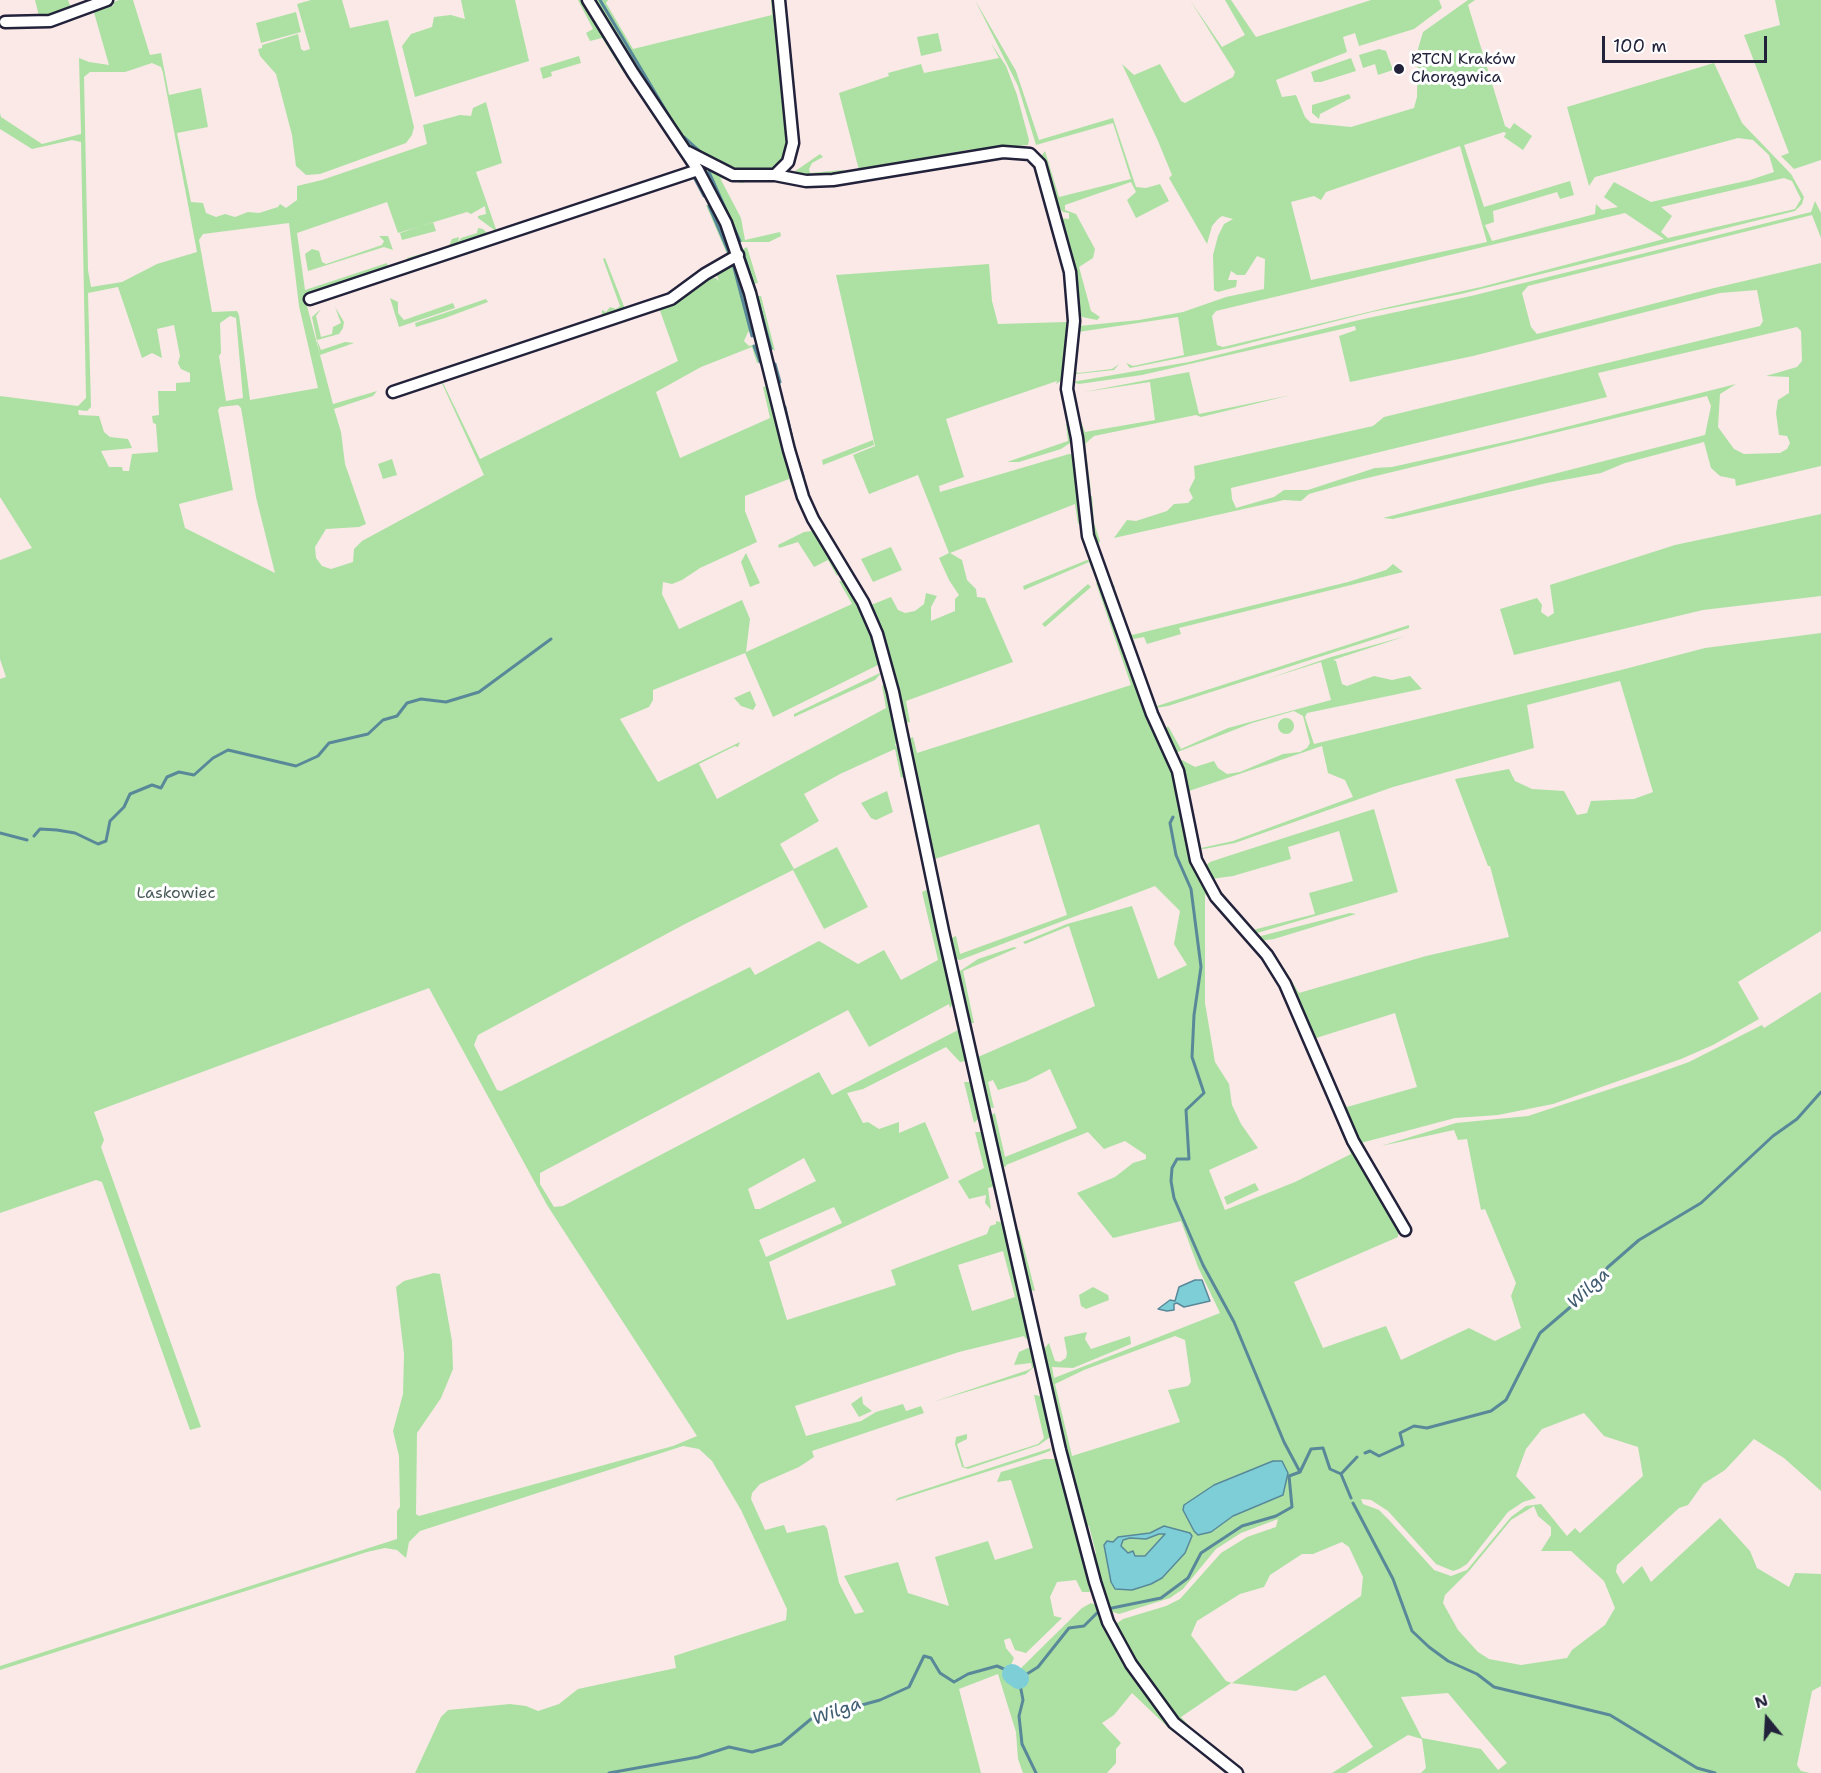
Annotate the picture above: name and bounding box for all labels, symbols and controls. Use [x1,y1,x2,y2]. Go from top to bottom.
scale bar [1605,24,1770,62]
text: 100 m [1613,34,1667,58]
place label: RTCN Kraków Chorągwica [1411,50,1516,88]
marker: RTCN Kraków Chorągwica [1392,62,1406,76]
park label: Laskowiec [136,884,216,904]
water label: Wilga [1563,1264,1615,1314]
north arrow [1737,1689,1797,1749]
text: N [1752,1689,1771,1713]
water label: Wilga [810,1693,864,1731]

